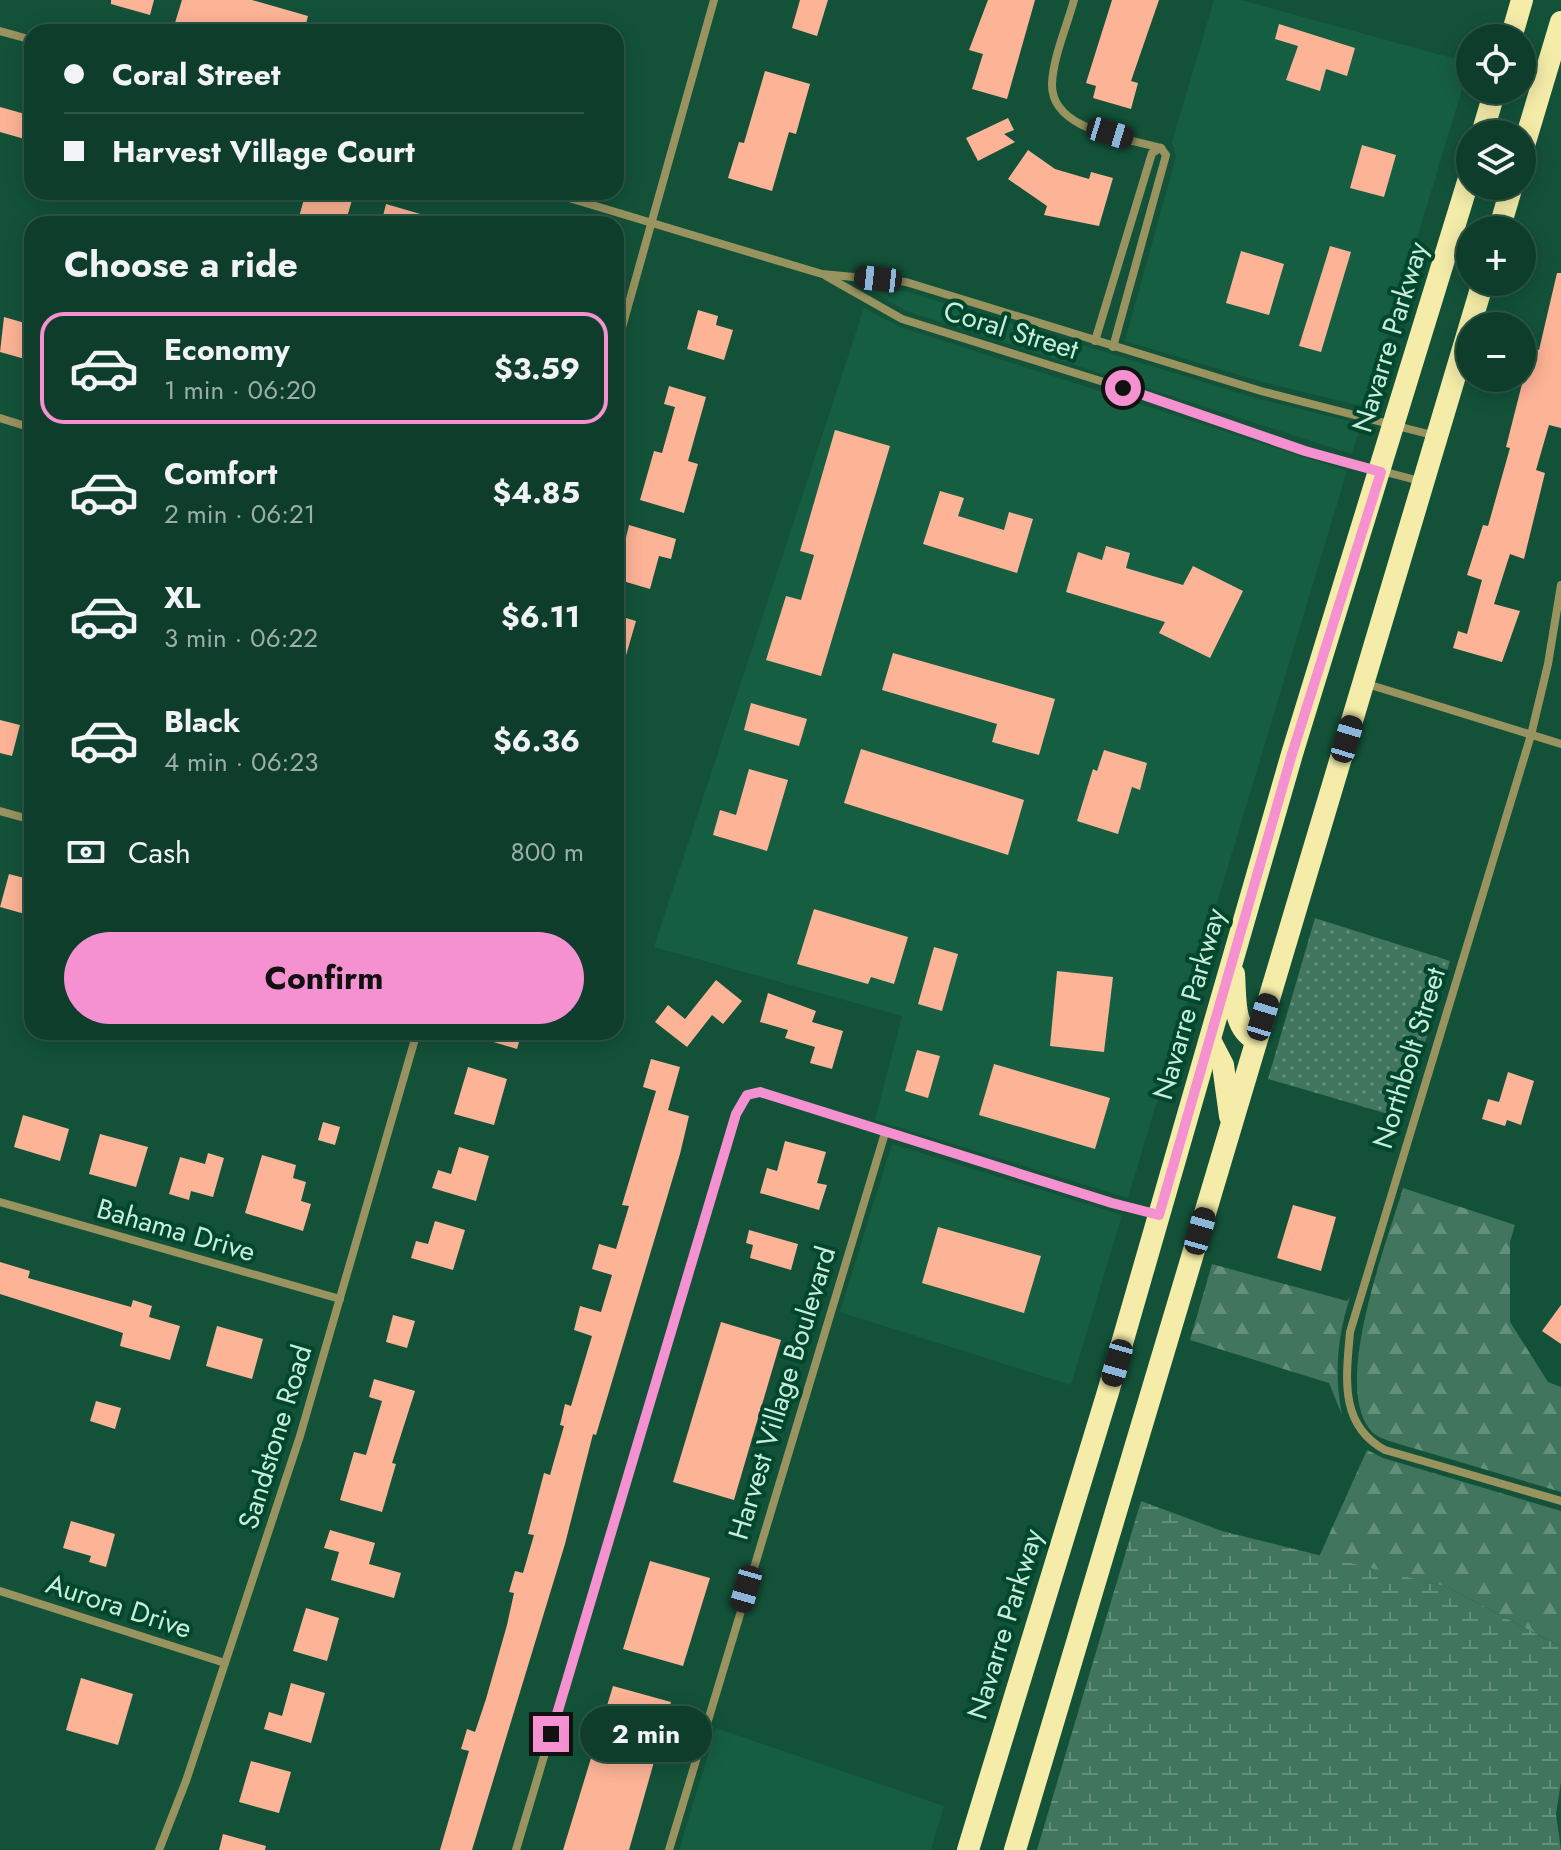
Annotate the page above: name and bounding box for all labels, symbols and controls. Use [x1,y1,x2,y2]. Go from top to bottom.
map controls [1456,24,1536,392]
button: locate [1456,24,1536,104]
text: Coral Street [112,53,280,96]
car [1084,115,1136,151]
button: layers [1456,120,1536,200]
text: Harvest Village Court [112,130,415,173]
button: + [1456,216,1536,296]
street label: Navarre Parkway [1342,236,1439,437]
text: Choose a ride [64,238,298,290]
car [853,265,903,293]
street label: Coral Street [938,290,1084,370]
button: − [1456,312,1536,392]
text: Economy [164,328,290,371]
icon: car [68,332,140,404]
text: $3.59 [494,347,580,390]
route start [1105,370,1141,406]
text: 1 min · 06:20 [164,371,316,409]
text: Comfort [164,452,277,495]
icon: car [68,456,140,528]
text: $4.85 [493,471,580,514]
text: 2 min · 06:21 [164,495,316,533]
text: XL [164,576,200,619]
icon: car [68,580,140,652]
text: $6.11 [501,595,580,638]
text: 3 min · 06:22 [164,619,318,657]
text: Black [164,700,240,743]
icon: car [68,704,140,776]
car [1329,713,1365,765]
text: $6.36 [493,719,580,762]
text: 4 min · 06:23 [164,743,318,781]
icon: cash [64,830,108,874]
text: Cash [128,831,191,874]
text: 800 m [511,833,584,871]
street label: Navarre Parkway [1142,903,1236,1105]
button: Confirm [64,932,584,1024]
street label: Northbolt Street [1362,962,1456,1154]
car [1245,991,1281,1043]
street label: Bahama Drive [92,1188,260,1272]
car [1182,1205,1218,1257]
street label: Harvest Village Boulevard [718,1241,846,1545]
car [1099,1337,1135,1389]
street label: Sandstone Road [228,1340,322,1534]
street label: Navarre Parkway [957,1523,1054,1724]
street label: Aurora Drive [41,1563,197,1649]
car [728,1563,764,1615]
callout: 2 min [579,1706,711,1762]
text: 2 min [612,1715,680,1753]
route end [533,1716,569,1752]

